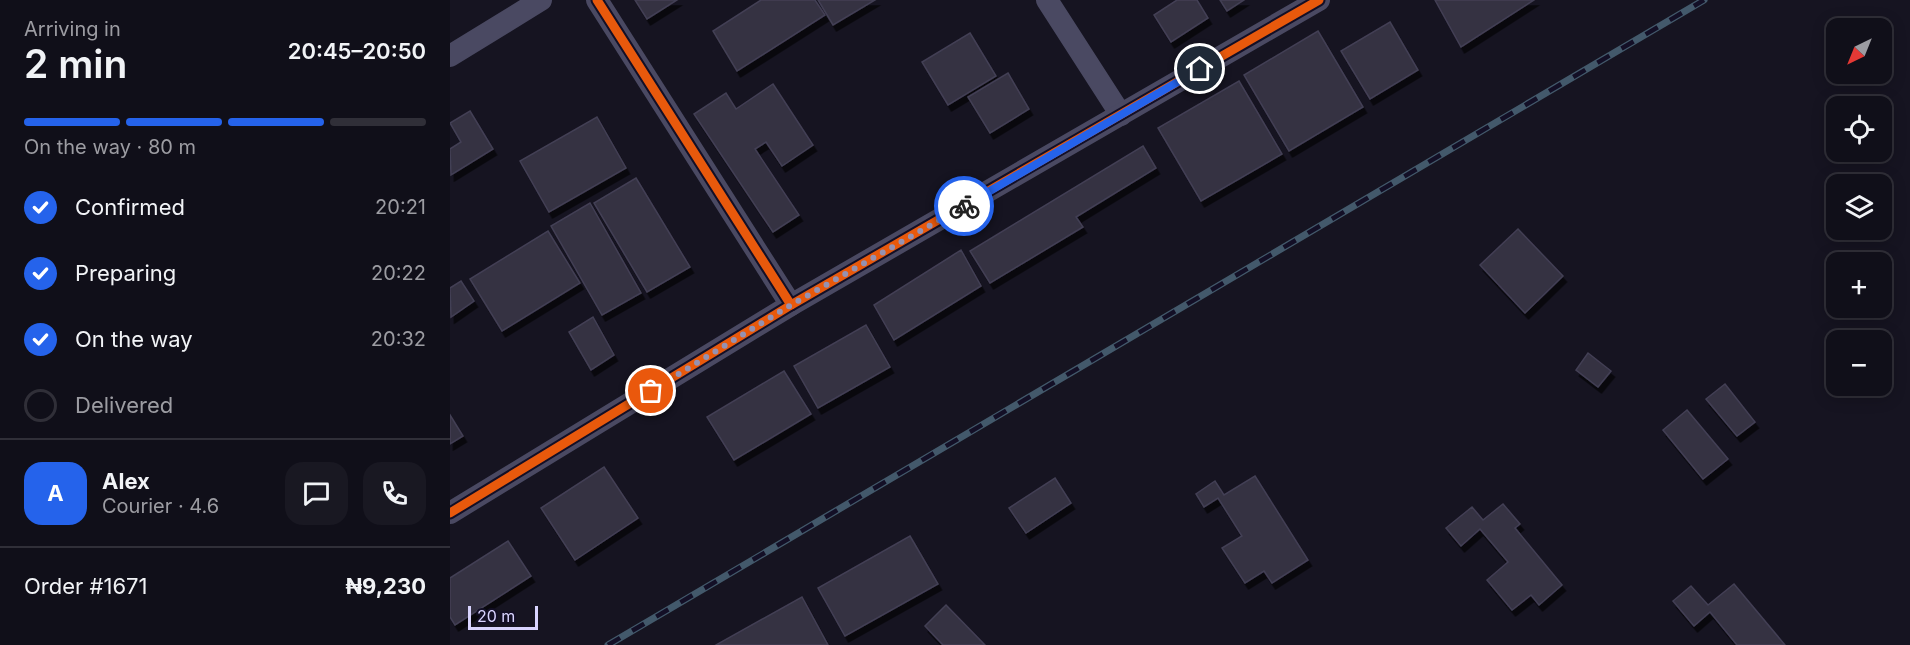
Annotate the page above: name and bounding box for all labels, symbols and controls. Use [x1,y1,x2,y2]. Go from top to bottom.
text: Arriving in [24,17,121,41]
north arrow [1826,18,1892,84]
map controls [1826,18,1892,396]
text: 20:45–20:50 [288,38,426,64]
text: 2 min [24,40,127,87]
pin [1174,43,1225,94]
icon: home [1183,52,1216,85]
button: locate [1826,96,1892,162]
text: On the way · 80 m [24,135,196,159]
button: layers [1826,174,1892,240]
courier [934,176,994,236]
icon: bike [948,190,981,223]
icon: check [24,191,57,224]
text: Confirmed [75,194,185,220]
text: 20:21 [375,195,426,219]
button: + [1826,252,1892,318]
icon: check [24,257,57,290]
text: Preparing [75,260,176,286]
text: 20:22 [371,261,426,285]
icon: check [24,323,57,356]
text: On the way [75,326,193,352]
text: 20:32 [371,327,426,351]
button: − [1826,330,1892,396]
pin [625,365,676,416]
icon: bag [634,374,667,407]
text: Delivered [75,392,173,418]
button: chat [285,462,348,525]
button: phone [363,462,426,525]
text: Alex [102,468,150,494]
text: A [47,480,64,506]
text: Courier · 4.6 [102,494,219,518]
text: Order #1671 [24,573,147,599]
text: ₦9,230 [345,573,426,599]
scale bar [468,603,538,630]
text: 20 m [477,606,515,626]

